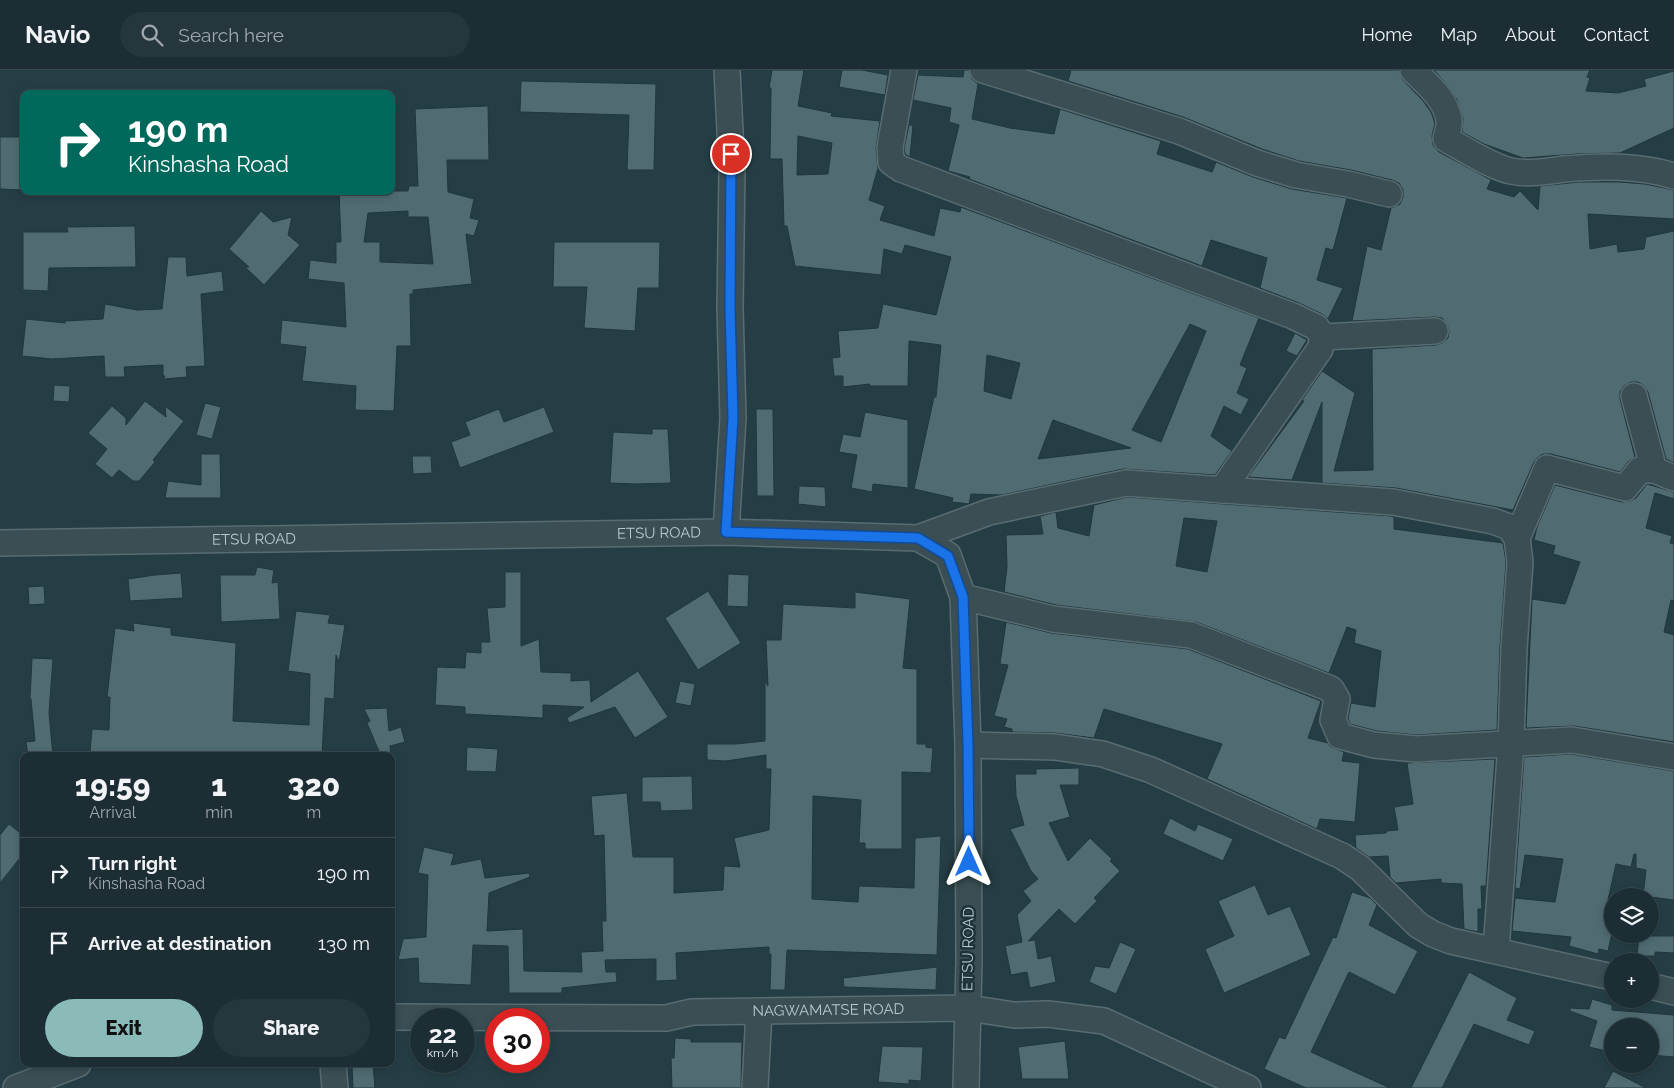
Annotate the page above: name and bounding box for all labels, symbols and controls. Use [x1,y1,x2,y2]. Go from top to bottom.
search box [120,12,470,57]
text: Navio [25,20,90,49]
icon: search [138,21,166,49]
text: Search here [178,24,284,46]
text: Home [1361,24,1412,45]
text: Map [1440,24,1477,45]
text: About [1505,24,1556,45]
text: Contact [1584,24,1649,45]
text: 190 m [128,109,228,150]
icon: right [45,110,110,175]
pin [710,133,752,175]
icon: arrive [717,140,745,168]
text: Kinshasha Road [128,151,289,177]
street label: ETSU ROAD [617,523,701,543]
street label: ETSU ROAD [212,530,296,549]
text: 19:59 [75,768,151,803]
text: 1 [211,768,227,803]
text: 320 [287,768,340,803]
text: Arrival [89,803,136,822]
text: min [205,803,233,822]
text: m [306,803,321,822]
position arrow [942,835,994,887]
text: Turn right [88,852,177,874]
icon: right [45,859,73,887]
text: 190 m [317,862,370,884]
text: Kinshasha Road [88,874,205,893]
map controls [1604,888,1659,1073]
button: layers [1604,888,1659,943]
street label: ETSU ROAD [958,907,978,991]
icon: arrive [45,929,73,957]
text: Arrive at destination [88,932,272,954]
text: 130 m [318,932,370,954]
button: + [1604,953,1659,1008]
button: Exit [45,999,203,1057]
button: Share [213,999,370,1057]
street label: NAGWAMATSE ROAD [752,1000,905,1020]
speed limit sign: 30 [485,1008,550,1073]
button: − [1604,1018,1659,1073]
text: 22 [428,1019,457,1049]
text: km/h [427,1046,458,1060]

